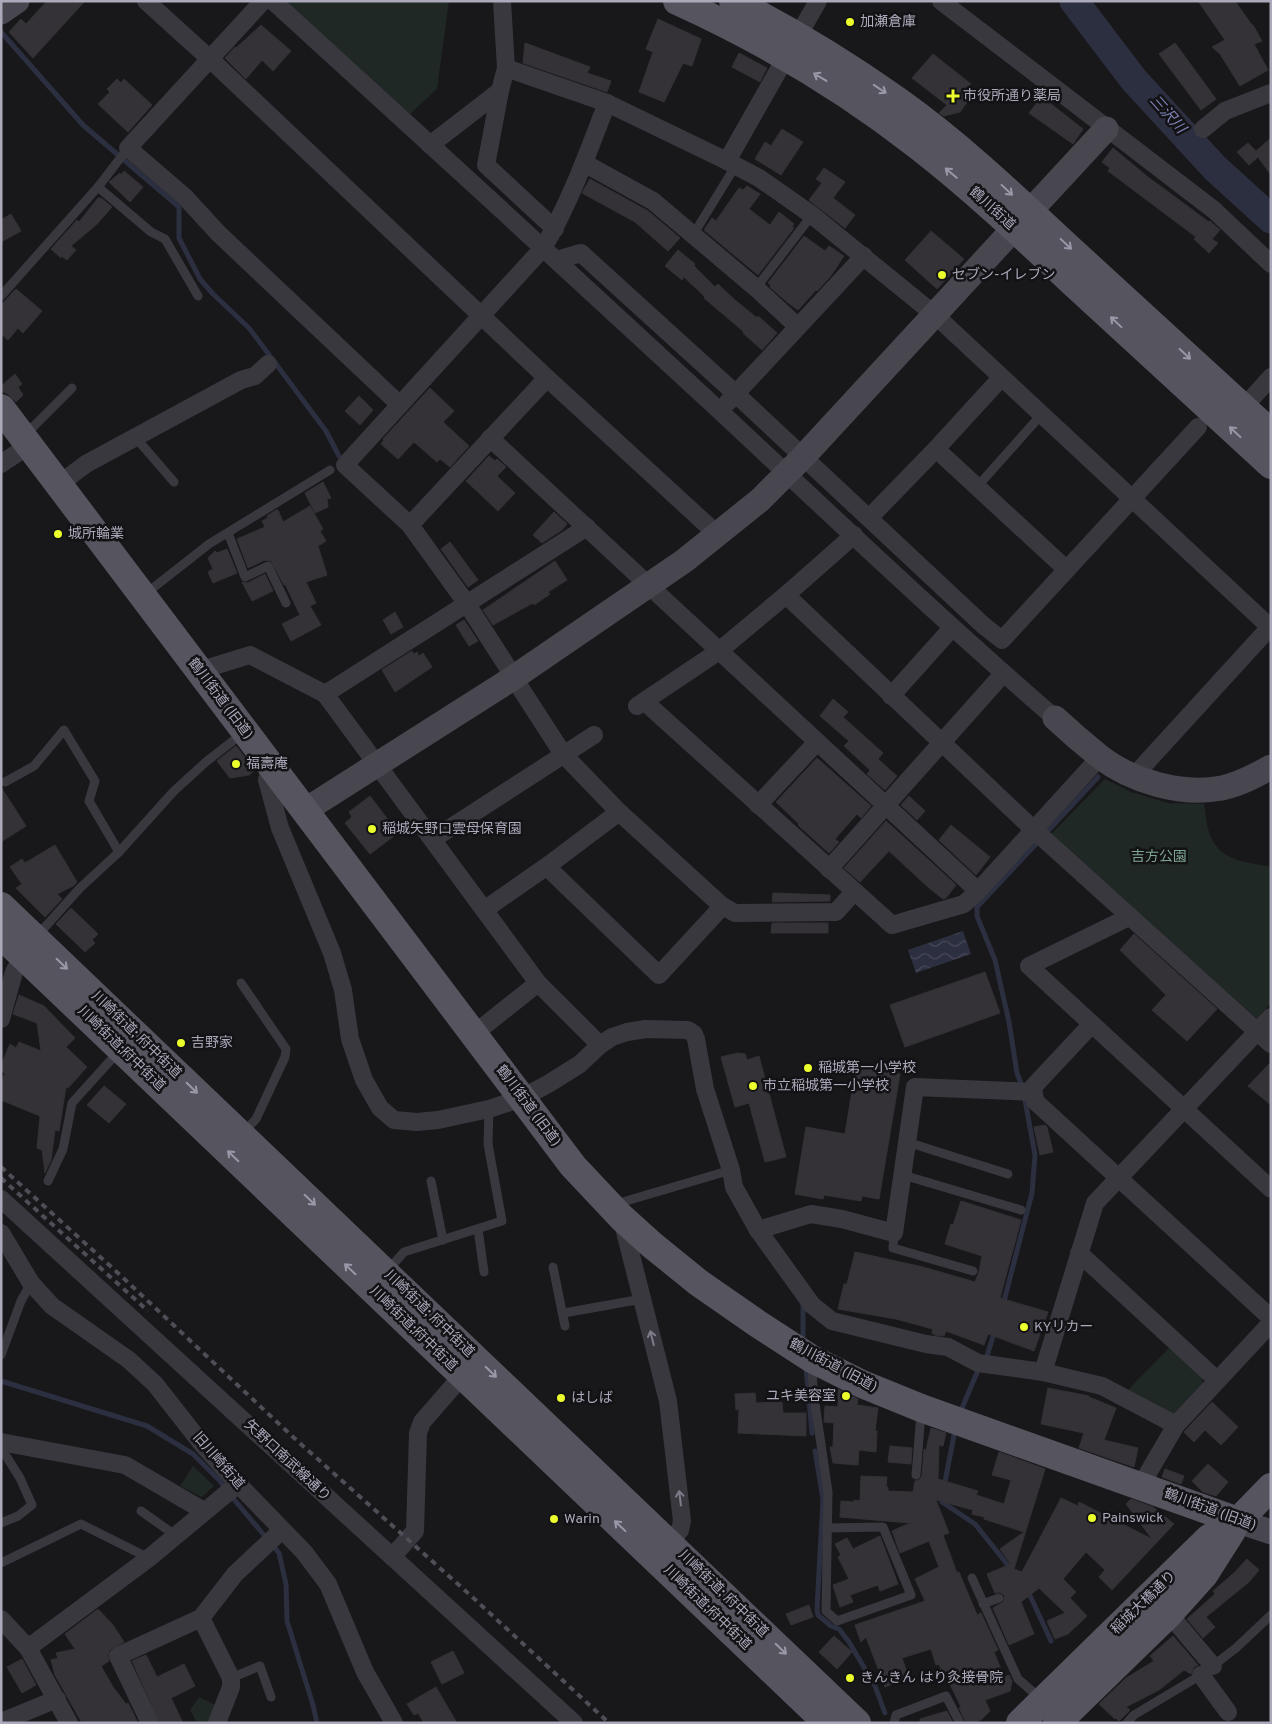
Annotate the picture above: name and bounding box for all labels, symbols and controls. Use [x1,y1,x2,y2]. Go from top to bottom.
place label: 加瀬倉庫 [860,14,916,31]
marker: 加瀬倉庫 [844,16,856,28]
one-way arrow [813,72,827,82]
one-way arrow [873,84,887,94]
place label: 市役所通り薬局 [963,88,1061,105]
marker: 市役所通り薬局 [947,90,959,102]
water label: 三沢川 [1145,92,1190,140]
one-way arrow [945,167,958,178]
street label: 鶴川街道 [966,184,1018,234]
one-way arrow [1001,184,1013,196]
one-way arrow [1059,238,1072,250]
place label: セブン-イレブン [952,266,1056,284]
marker: セブン-イレブン [936,269,948,281]
one-way arrow [1109,316,1122,328]
one-way arrow [1179,349,1192,360]
one-way arrow [1229,426,1241,438]
place label: 城所輪業 [68,525,124,543]
marker: 城所輪業 [52,528,64,540]
street label: 鶴川街道 (旧道) [184,655,256,743]
place label: 福壽庵 [246,756,288,773]
marker: 福壽庵 [230,758,242,770]
place label: 稲城矢野口雲母保育園 [382,821,522,838]
marker: 稲城矢野口雲母保育園 [366,823,378,835]
park label: 吉方公園 [1131,849,1187,866]
one-way arrow [55,958,68,970]
street label: 川崎街道; 府中街道 [87,988,185,1082]
street label: 川崎街道;府中街道 [74,1003,168,1095]
place label: 吉野家 [191,1035,233,1052]
marker: 吉野家 [175,1037,187,1049]
place label: 稲城第一小学校 [818,1059,916,1077]
street label: 鶴川街道 (旧道) [492,1062,564,1150]
marker: 稲城第一小学校 [802,1062,814,1074]
place label: 市立稲城第一小学校 [763,1077,889,1095]
marker: 市立稲城第一小学校 [747,1080,759,1092]
one-way arrow [186,1082,198,1094]
one-way arrow [227,1150,239,1162]
one-way arrow [303,1194,316,1206]
one-way arrow [344,1263,357,1275]
street label: 川崎街道; 府中街道 [380,1267,478,1361]
street label: 川崎街道;府中街道 [366,1283,460,1375]
place label: KYリカー [1034,1319,1093,1336]
marker: KYリカー [1018,1321,1030,1333]
one-way arrow [647,1331,656,1347]
street label: 鶴川街道 (旧道) [786,1336,880,1396]
one-way arrow [484,1366,496,1378]
place label: ユキ美容室 [766,1388,836,1405]
place label: はしば [571,1390,613,1407]
marker: ユキ美容室 [840,1390,852,1402]
marker: はしば [555,1392,567,1404]
street label: 矢野口南武線通り [240,1417,334,1505]
street label: 旧川崎街道 [189,1429,247,1493]
street label: 鶴川街道 (旧道) [1162,1485,1258,1535]
one-way arrow [675,1490,685,1506]
place label: Painswick [1102,1510,1164,1527]
place label: Warin [564,1511,600,1528]
marker: Painswick [1086,1512,1098,1524]
marker: Warin [548,1513,560,1525]
one-way arrow [614,1520,627,1532]
street label: 川崎街道; 府中街道 [674,1547,772,1641]
street label: 川崎街道;府中街道 [660,1562,754,1654]
street label: 稲城大橋通り [1108,1568,1180,1638]
one-way arrow [775,1643,787,1655]
place label: きんきん はり灸接骨院 [860,1670,1003,1687]
marker: きんきん はり灸接骨院 [844,1672,856,1684]

